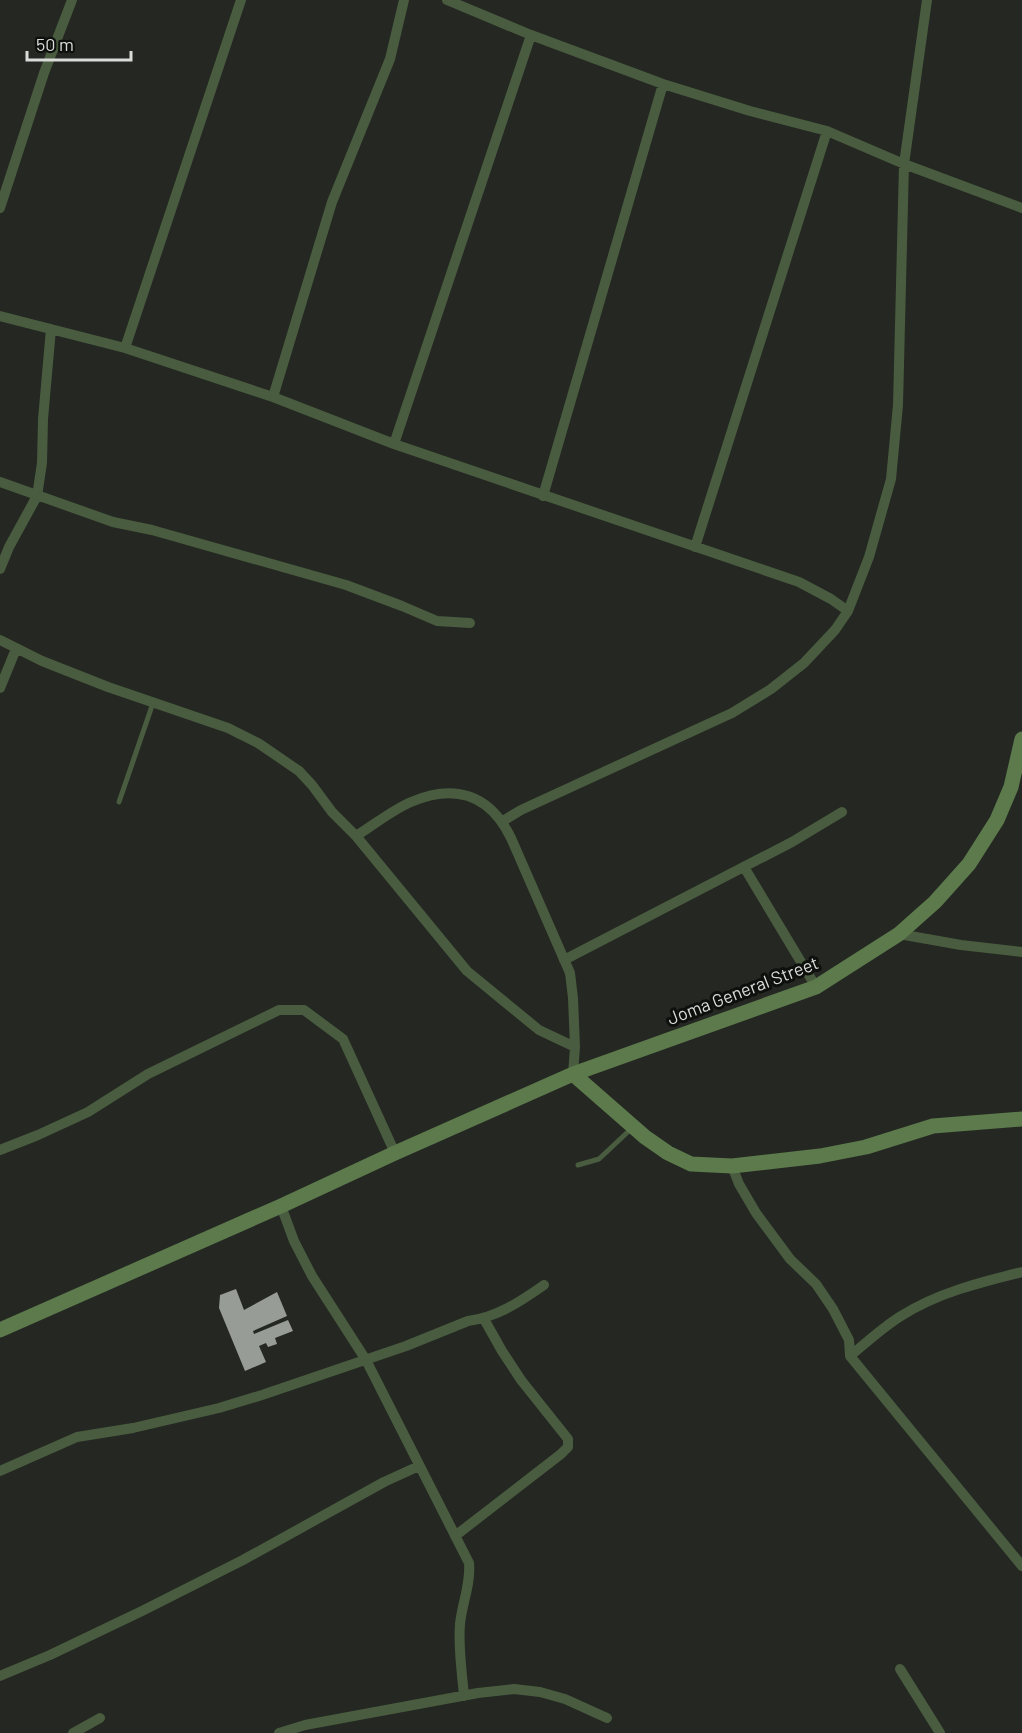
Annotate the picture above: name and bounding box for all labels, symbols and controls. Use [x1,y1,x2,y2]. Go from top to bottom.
scale bar [27,24,130,62]
text: 50 m [36,33,74,55]
street label: Joma General Street [664,951,821,1029]

